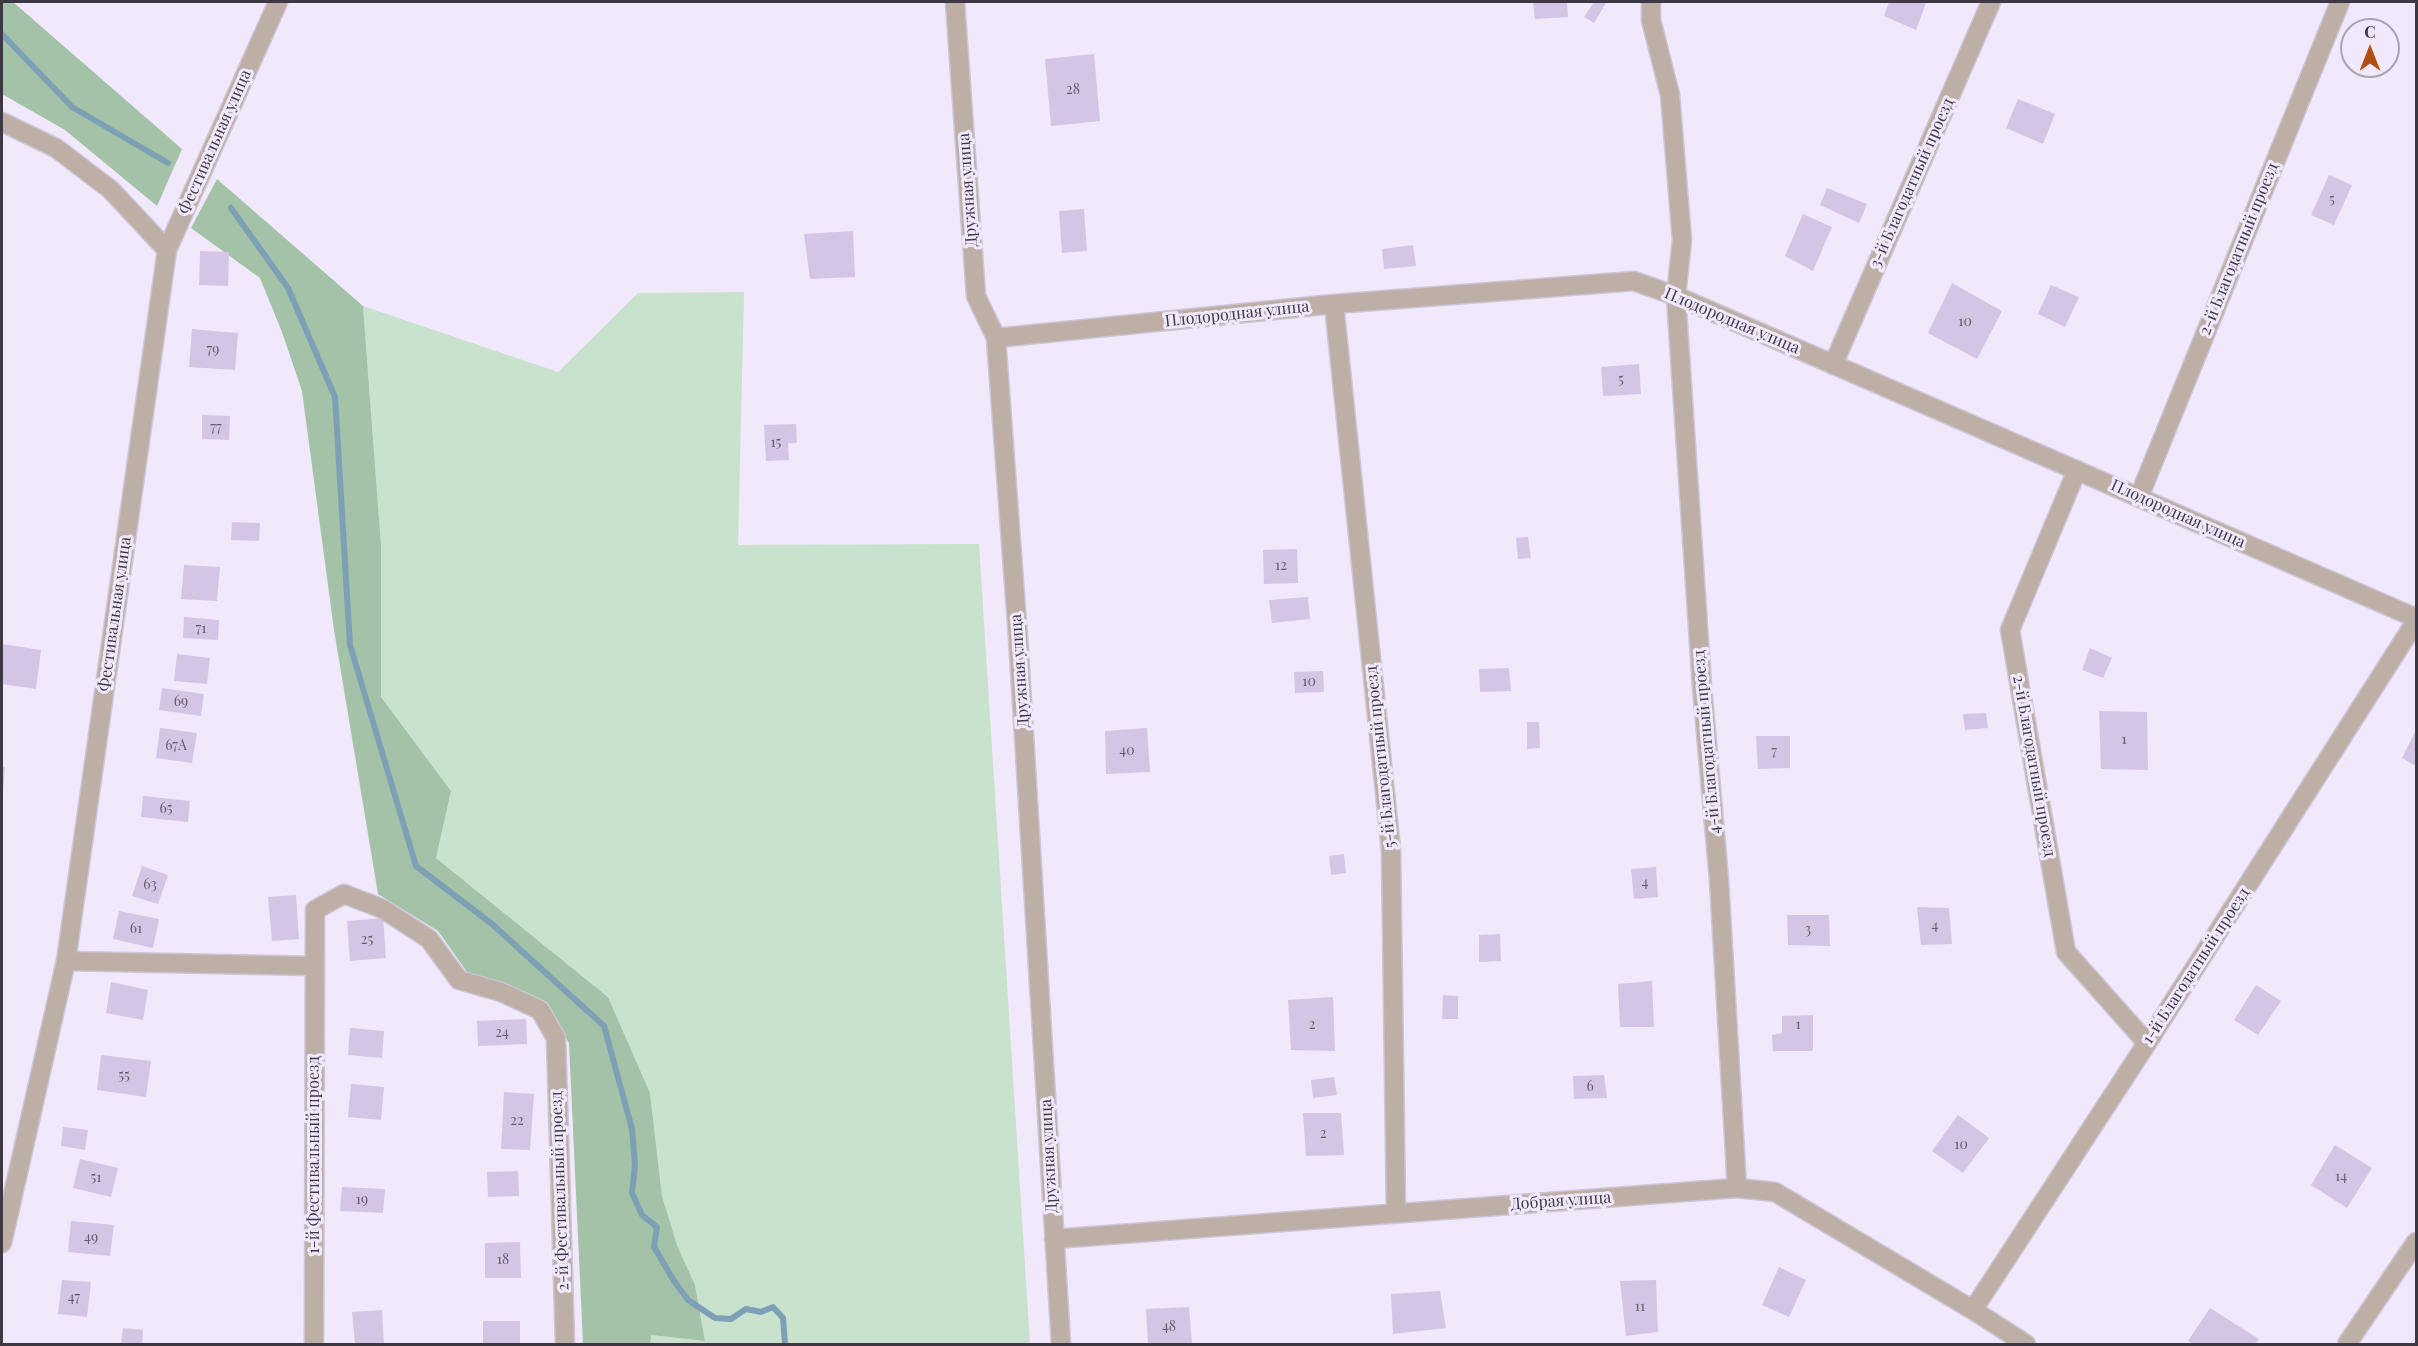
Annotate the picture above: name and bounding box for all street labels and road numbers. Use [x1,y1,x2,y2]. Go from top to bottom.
street label: Фестивальная улица [175,67,255,217]
street label: 3-й Благодатный проезд [1866,95,1958,271]
street label: Дружная улица [954,132,982,248]
street label: 2-й Благодатный проезд [2196,160,2282,338]
street label: Плодородная улица [1662,284,1802,358]
street label: Плодородная улица [1164,297,1310,331]
street label: Плодородная улица [2108,476,2248,552]
street label: Фестивальная улица [95,535,135,693]
street label: Дружная улица [1006,613,1034,729]
street label: 4-й Благодатный проезд [1689,649,1725,835]
street label: 5-й Благодатный проезд [1362,665,1400,849]
street label: 2-й Благодатный проезд [2009,674,2059,858]
street label: 1-й Благодатный проезд [2138,884,2254,1048]
street label: 1-й Фестивальный проезд [304,1056,324,1254]
street label: 2-й Фестивальный проезд [547,1091,573,1291]
street label: Дружная улица [1036,1099,1062,1213]
street label: Добрая улица [1510,1188,1612,1214]

